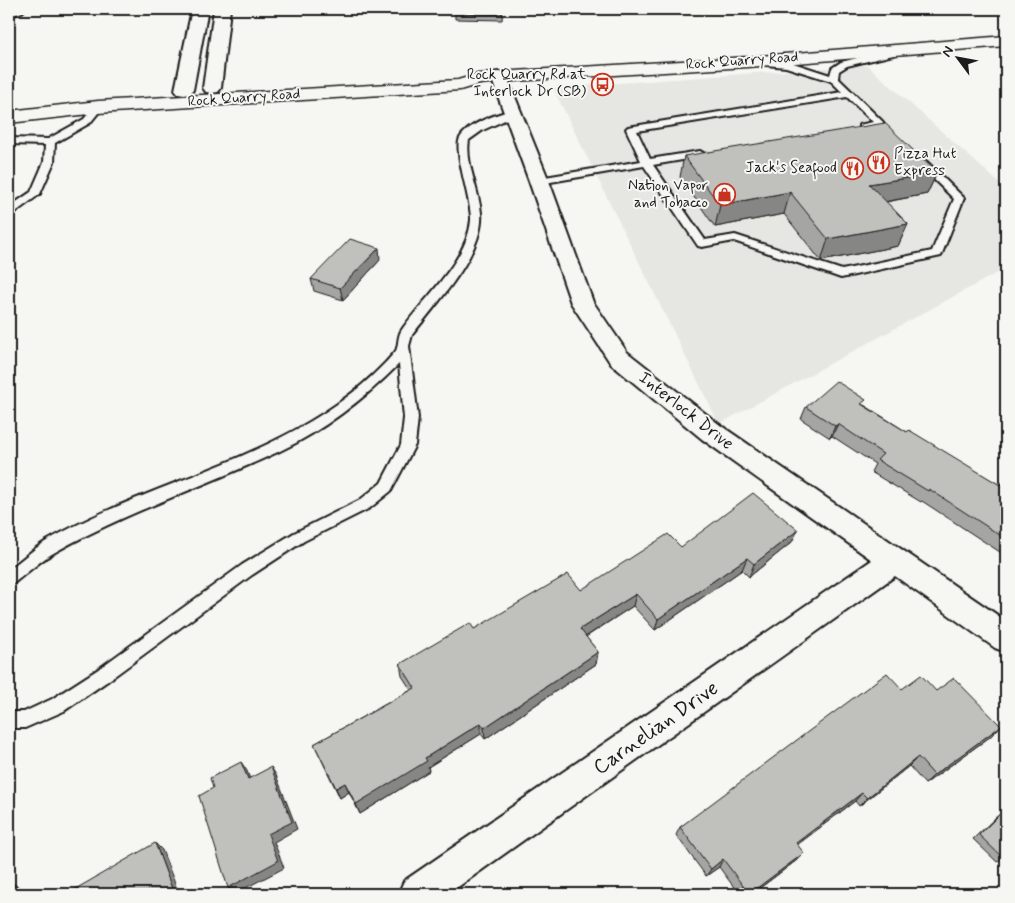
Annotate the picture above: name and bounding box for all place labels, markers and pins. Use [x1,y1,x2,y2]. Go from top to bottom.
place label: Rock Quarry Rd at Interlock Dr (SB) [467,65,587,102]
bus stop icon: Rock Quarry Rd at Interlock Dr (SB) [590,72,614,96]
place label: Pizza Hut Express [894,144,957,181]
restaurant icon: Pizza Hut Express [866,151,890,175]
restaurant icon: Jack's Seafood [841,156,865,180]
place label: Jack's Seafood [746,158,837,180]
place label: Nation Vapor and Tobacco [628,176,708,213]
shop icon: Nation Vapor and Tobacco [712,183,736,207]

